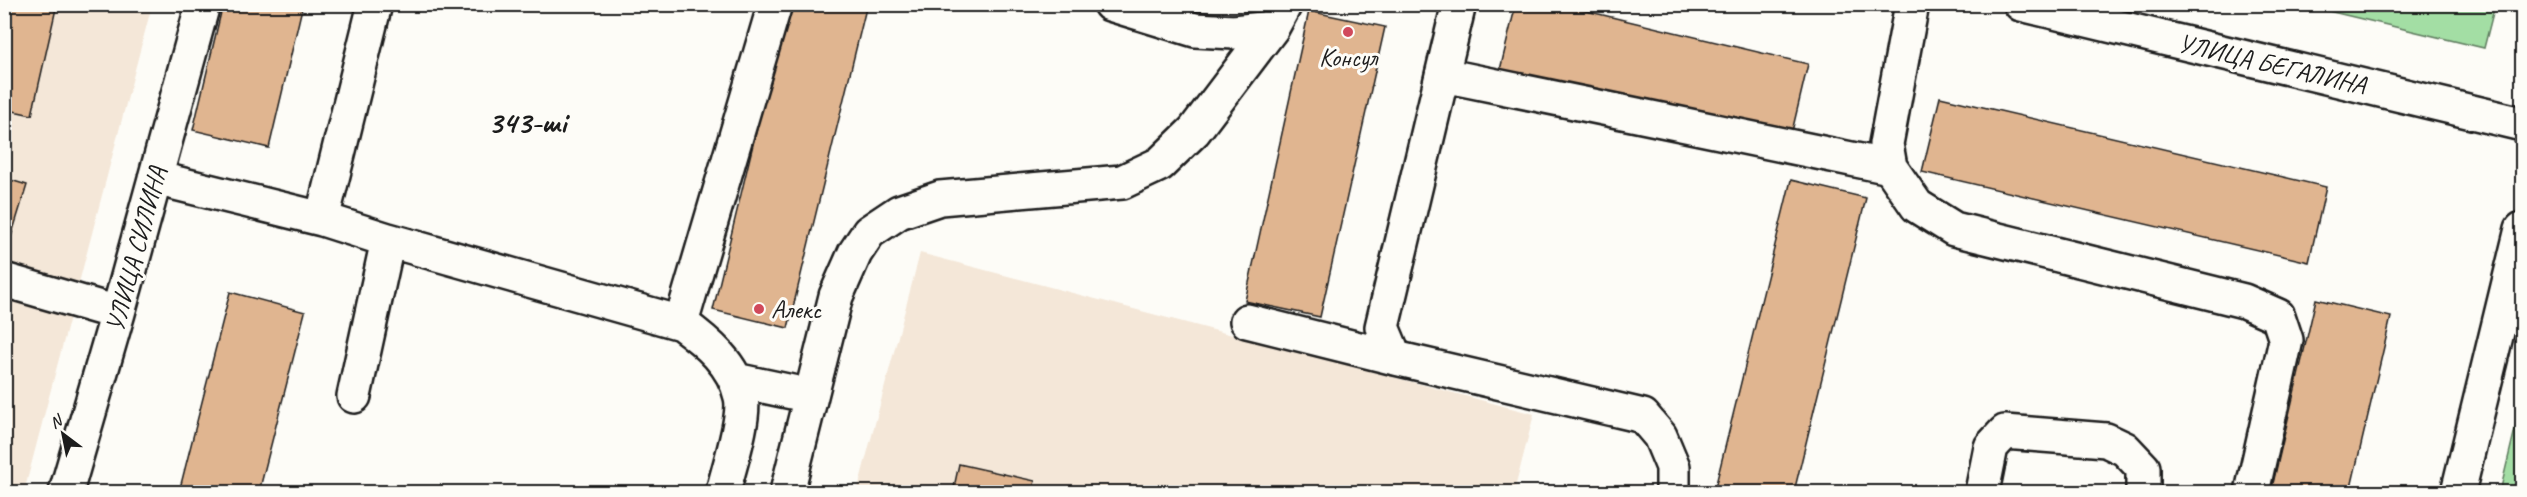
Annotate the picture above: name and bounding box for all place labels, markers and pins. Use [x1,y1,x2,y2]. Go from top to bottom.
marker: Консул [1341,25,1355,39]
place label: Консул [1319,41,1380,74]
place label: Алекс [771,293,822,326]
marker: Алекс [752,302,766,316]

